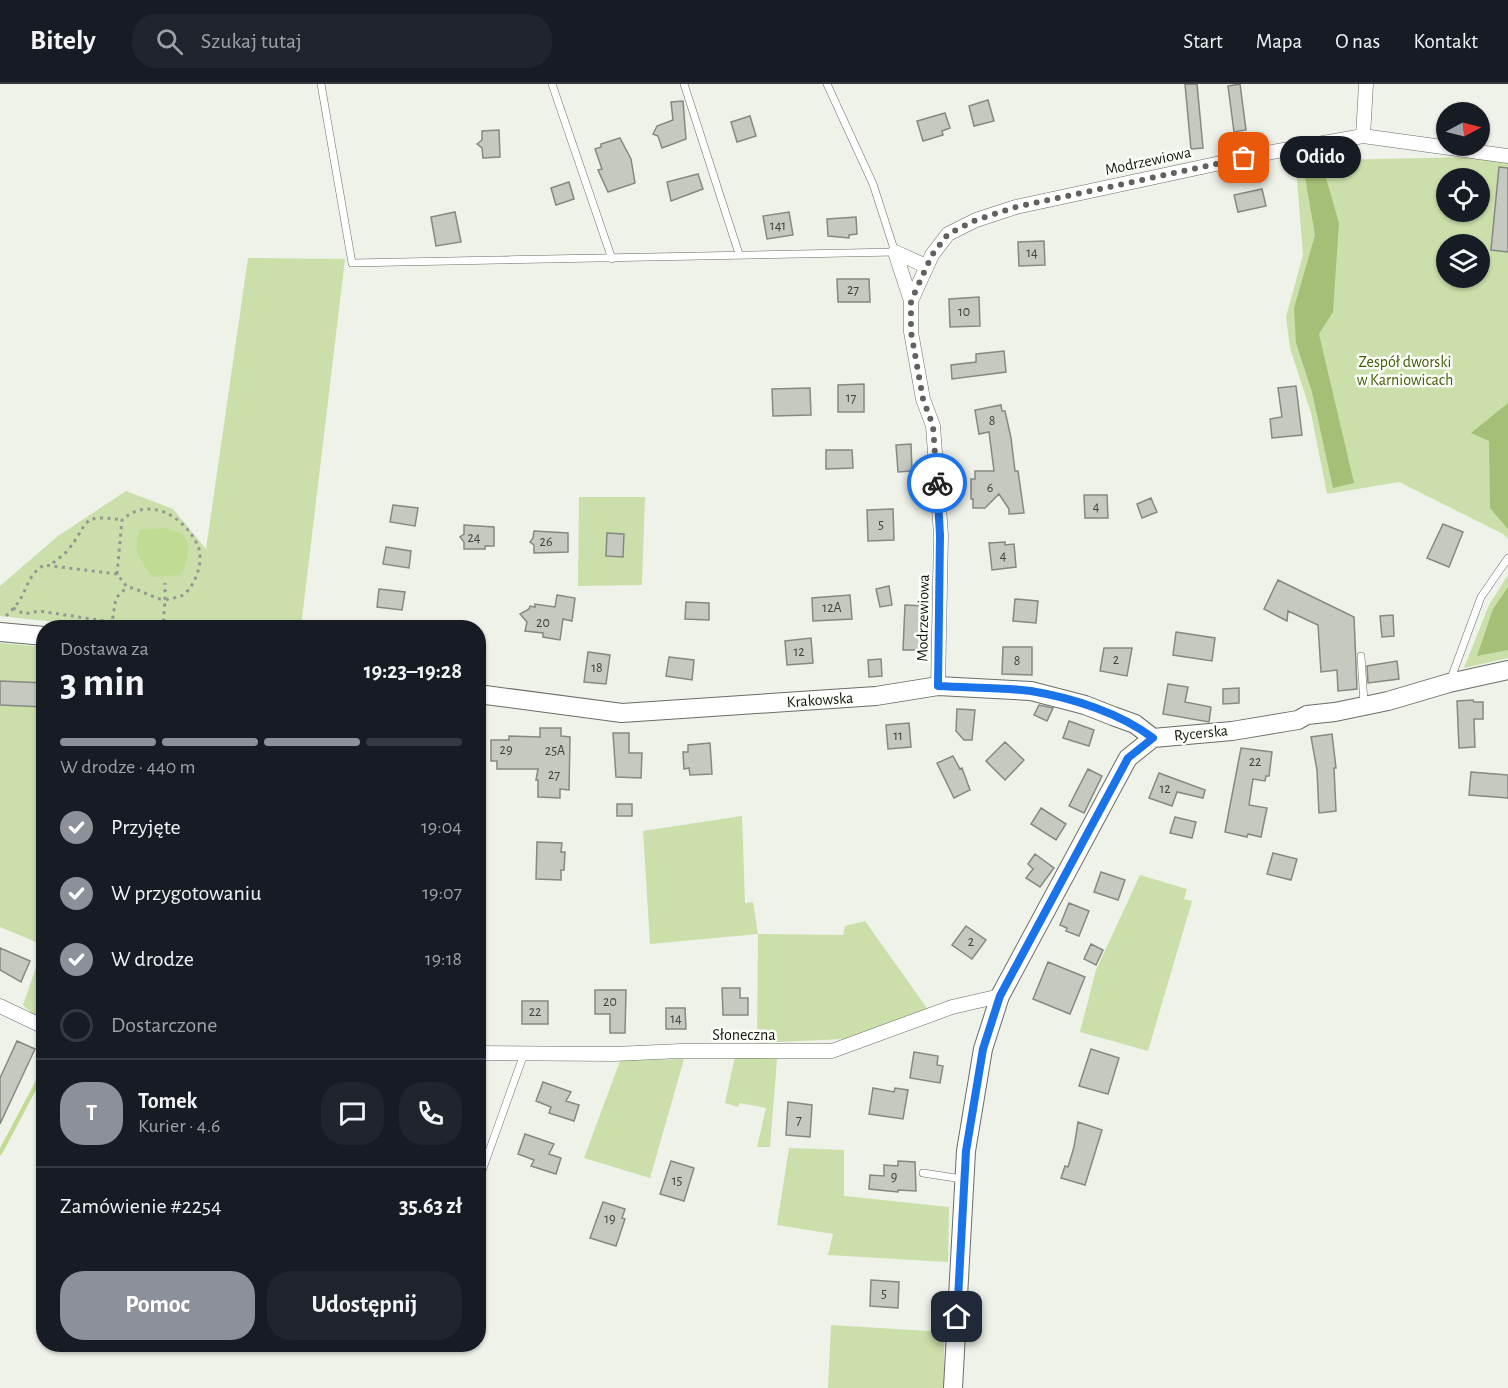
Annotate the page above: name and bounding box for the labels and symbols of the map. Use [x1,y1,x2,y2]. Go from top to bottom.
north arrow [1436,102,1490,156]
pin [1218,132,1269,183]
callout: Odido [1280,137,1361,179]
street label: Modrzewiowa [1104,144,1192,178]
house number: 141 [770,219,786,233]
house number: 14 [1026,246,1038,260]
house number: 27 [847,283,859,297]
house number: 10 [958,305,970,319]
park label: Zespół dworski w Karniowicach [1357,354,1453,388]
house number: 17 [846,391,856,405]
house number: 8 [989,414,995,428]
courier [907,453,967,513]
house number: 6 [987,481,993,495]
house number: 4 [1093,500,1100,514]
house number: 5 [878,518,884,532]
house number: 24 [467,531,481,545]
house number: 26 [540,535,552,549]
house number: 4 [1000,549,1007,563]
street label: Modrzewiowa [914,574,932,662]
house number: 12A [822,601,842,615]
house number: 20 [536,616,550,630]
house number: 12 [793,645,805,659]
house number: 2 [1113,653,1119,667]
house number: 8 [1014,654,1020,668]
house number: 18 [591,661,603,675]
street label: Krakowska [786,690,854,710]
street label: Rycerska [1173,722,1229,745]
house number: 11 [893,729,903,743]
house number: 29 [500,743,512,757]
house number: 25A [545,744,565,758]
house number: 22 [1249,755,1261,769]
house number: 27 [548,768,560,782]
house number: 12 [1159,782,1171,796]
house number: 2 [968,935,974,949]
house number: 20 [603,995,617,1009]
house number: 22 [529,1005,541,1019]
house number: 14 [670,1012,682,1026]
street label: Słoneczna [712,1027,776,1043]
house number: 7 [796,1113,802,1127]
house number: 9 [891,1170,897,1184]
house number: 15 [672,1174,682,1188]
house number: 19 [604,1212,616,1226]
house number: 5 [881,1287,887,1301]
pin [931,1291,982,1342]

